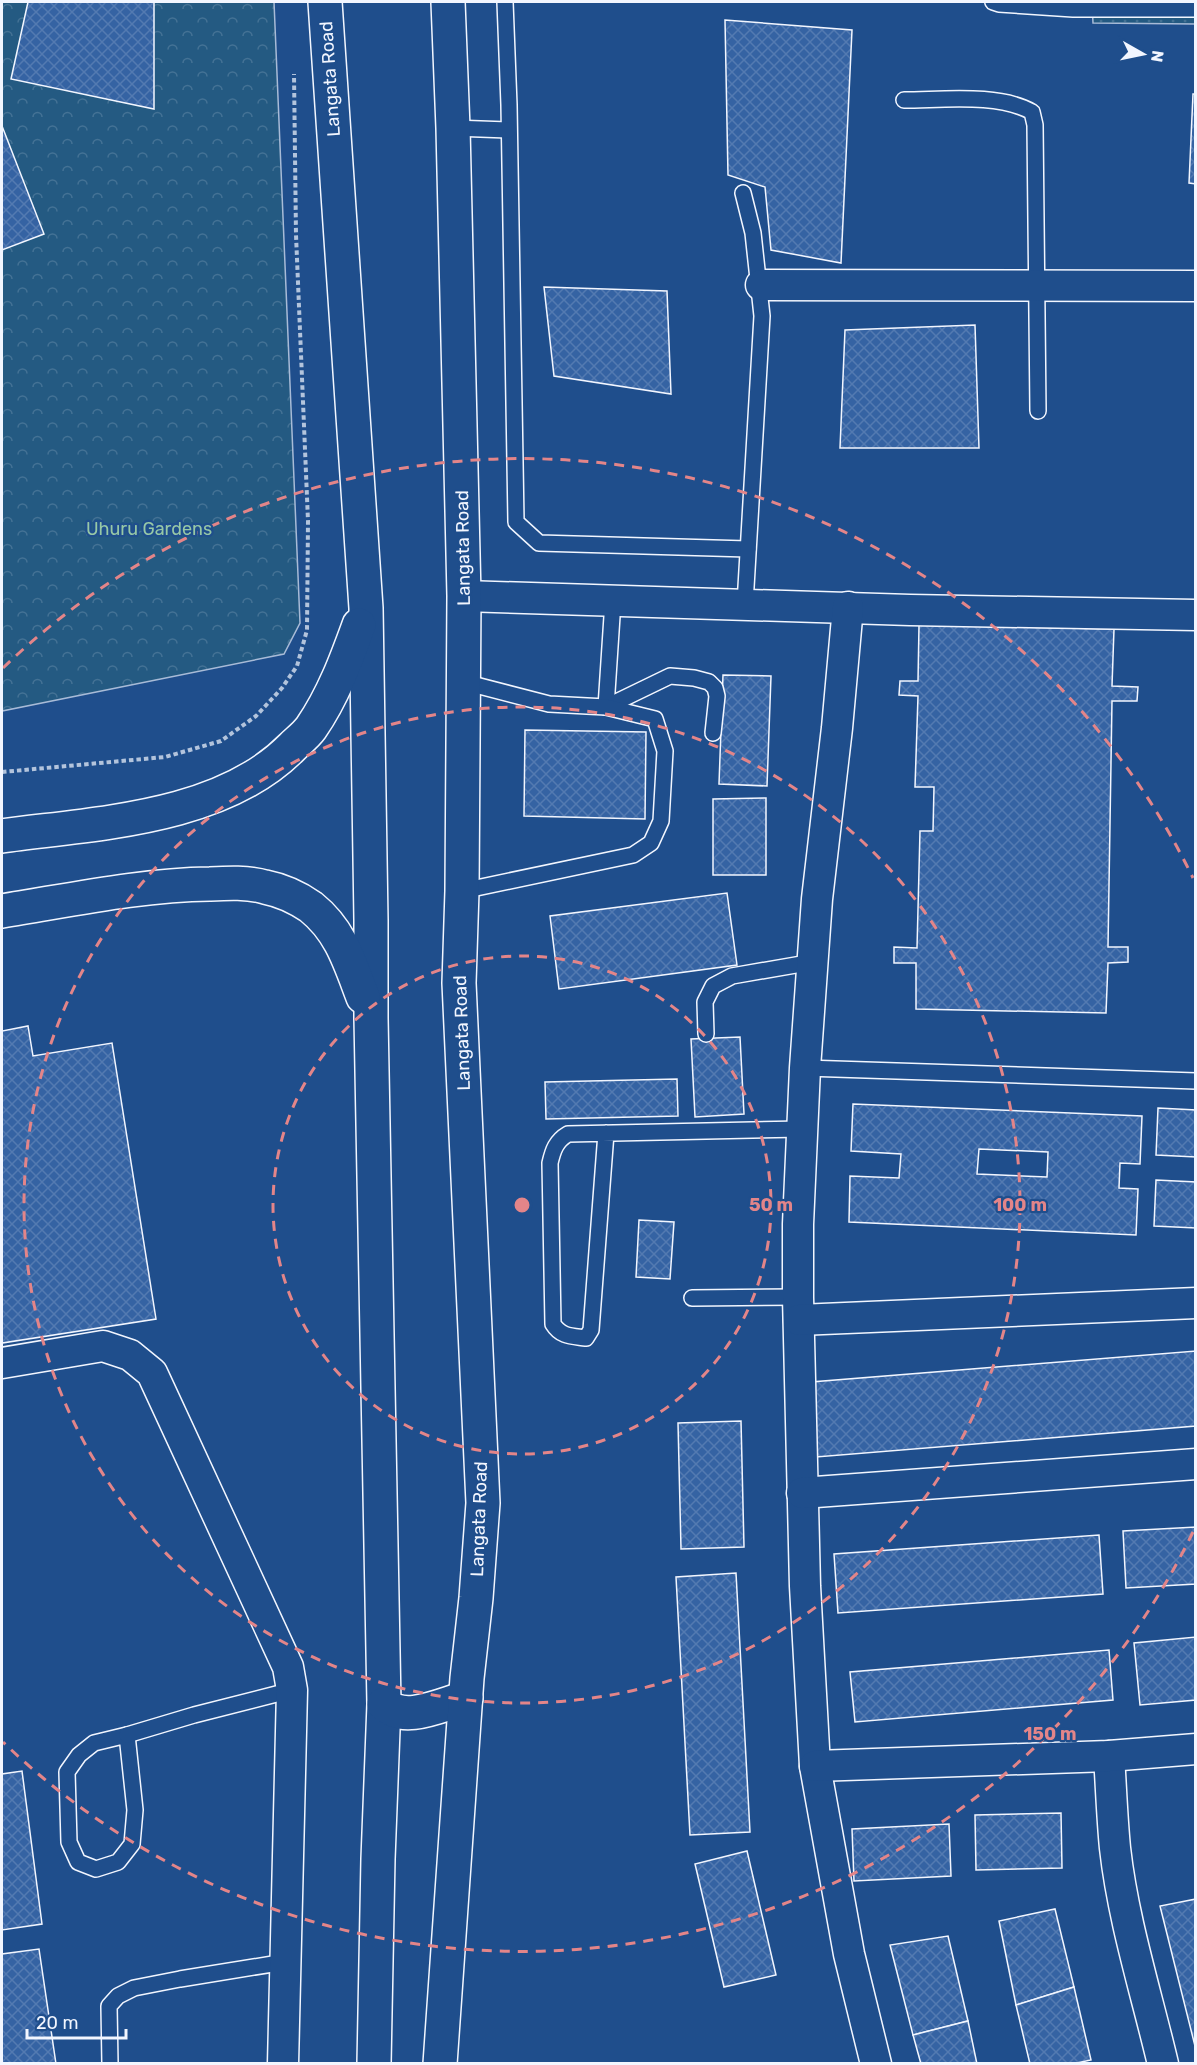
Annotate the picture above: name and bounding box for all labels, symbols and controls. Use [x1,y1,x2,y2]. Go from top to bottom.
street label: Langata Road [315,21,345,137]
north arrow [1113,24,1173,84]
text: N [1147,49,1168,63]
street label: Langata Road [451,490,475,606]
park label: Uhuru Gardens [86,518,212,540]
street label: Langata Road [449,975,475,1091]
text: 50 m [749,1194,793,1216]
text: 100 m [993,1194,1047,1216]
centre of rings [512,1195,532,1215]
street label: Langata Road [466,1461,492,1577]
text: 150 m [1023,1723,1077,1745]
scale bar [27,2002,126,2040]
text: 20 m [36,2012,78,2034]

